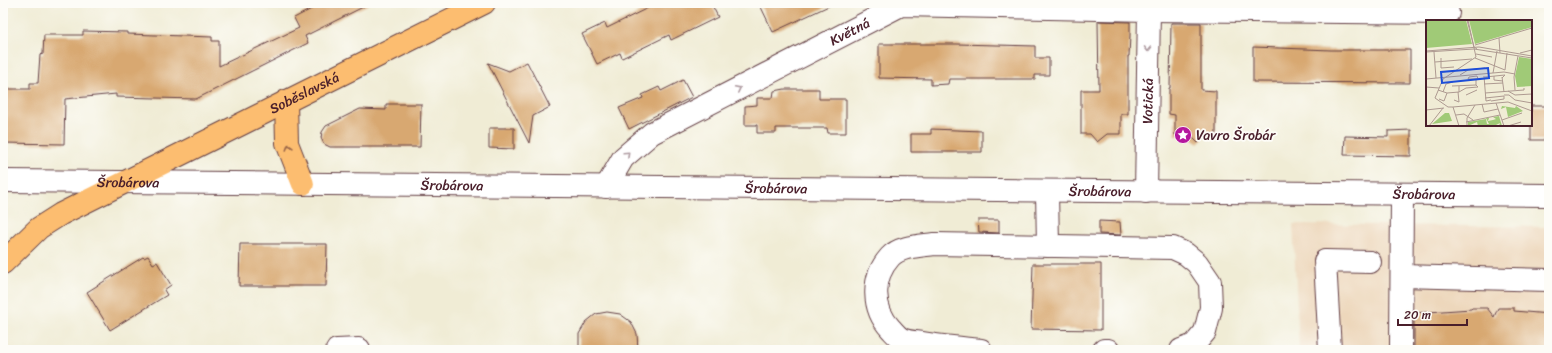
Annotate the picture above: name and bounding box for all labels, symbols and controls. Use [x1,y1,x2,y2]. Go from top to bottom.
street label: Květná [825,11,874,52]
inset map [1426,20,1532,126]
one-way arrow [1144,46,1152,52]
street label: Soběslavská [265,65,344,121]
street label: Votická [1135,78,1160,124]
one-way arrow [734,86,742,93]
place label: Vavro Šrobár [1196,123,1277,148]
place icon: Vavro Šrobár [1173,125,1193,145]
one-way arrow [285,144,294,151]
one-way arrow [622,152,630,159]
street label: Šrobárova [97,169,159,195]
street label: Šrobárova [421,172,483,198]
street label: Šrobárova [745,175,807,201]
street label: Šrobárova [1069,178,1131,204]
street label: Šrobárova [1393,181,1455,207]
scale bar [1398,301,1467,327]
text: 20 m [1404,304,1431,326]

